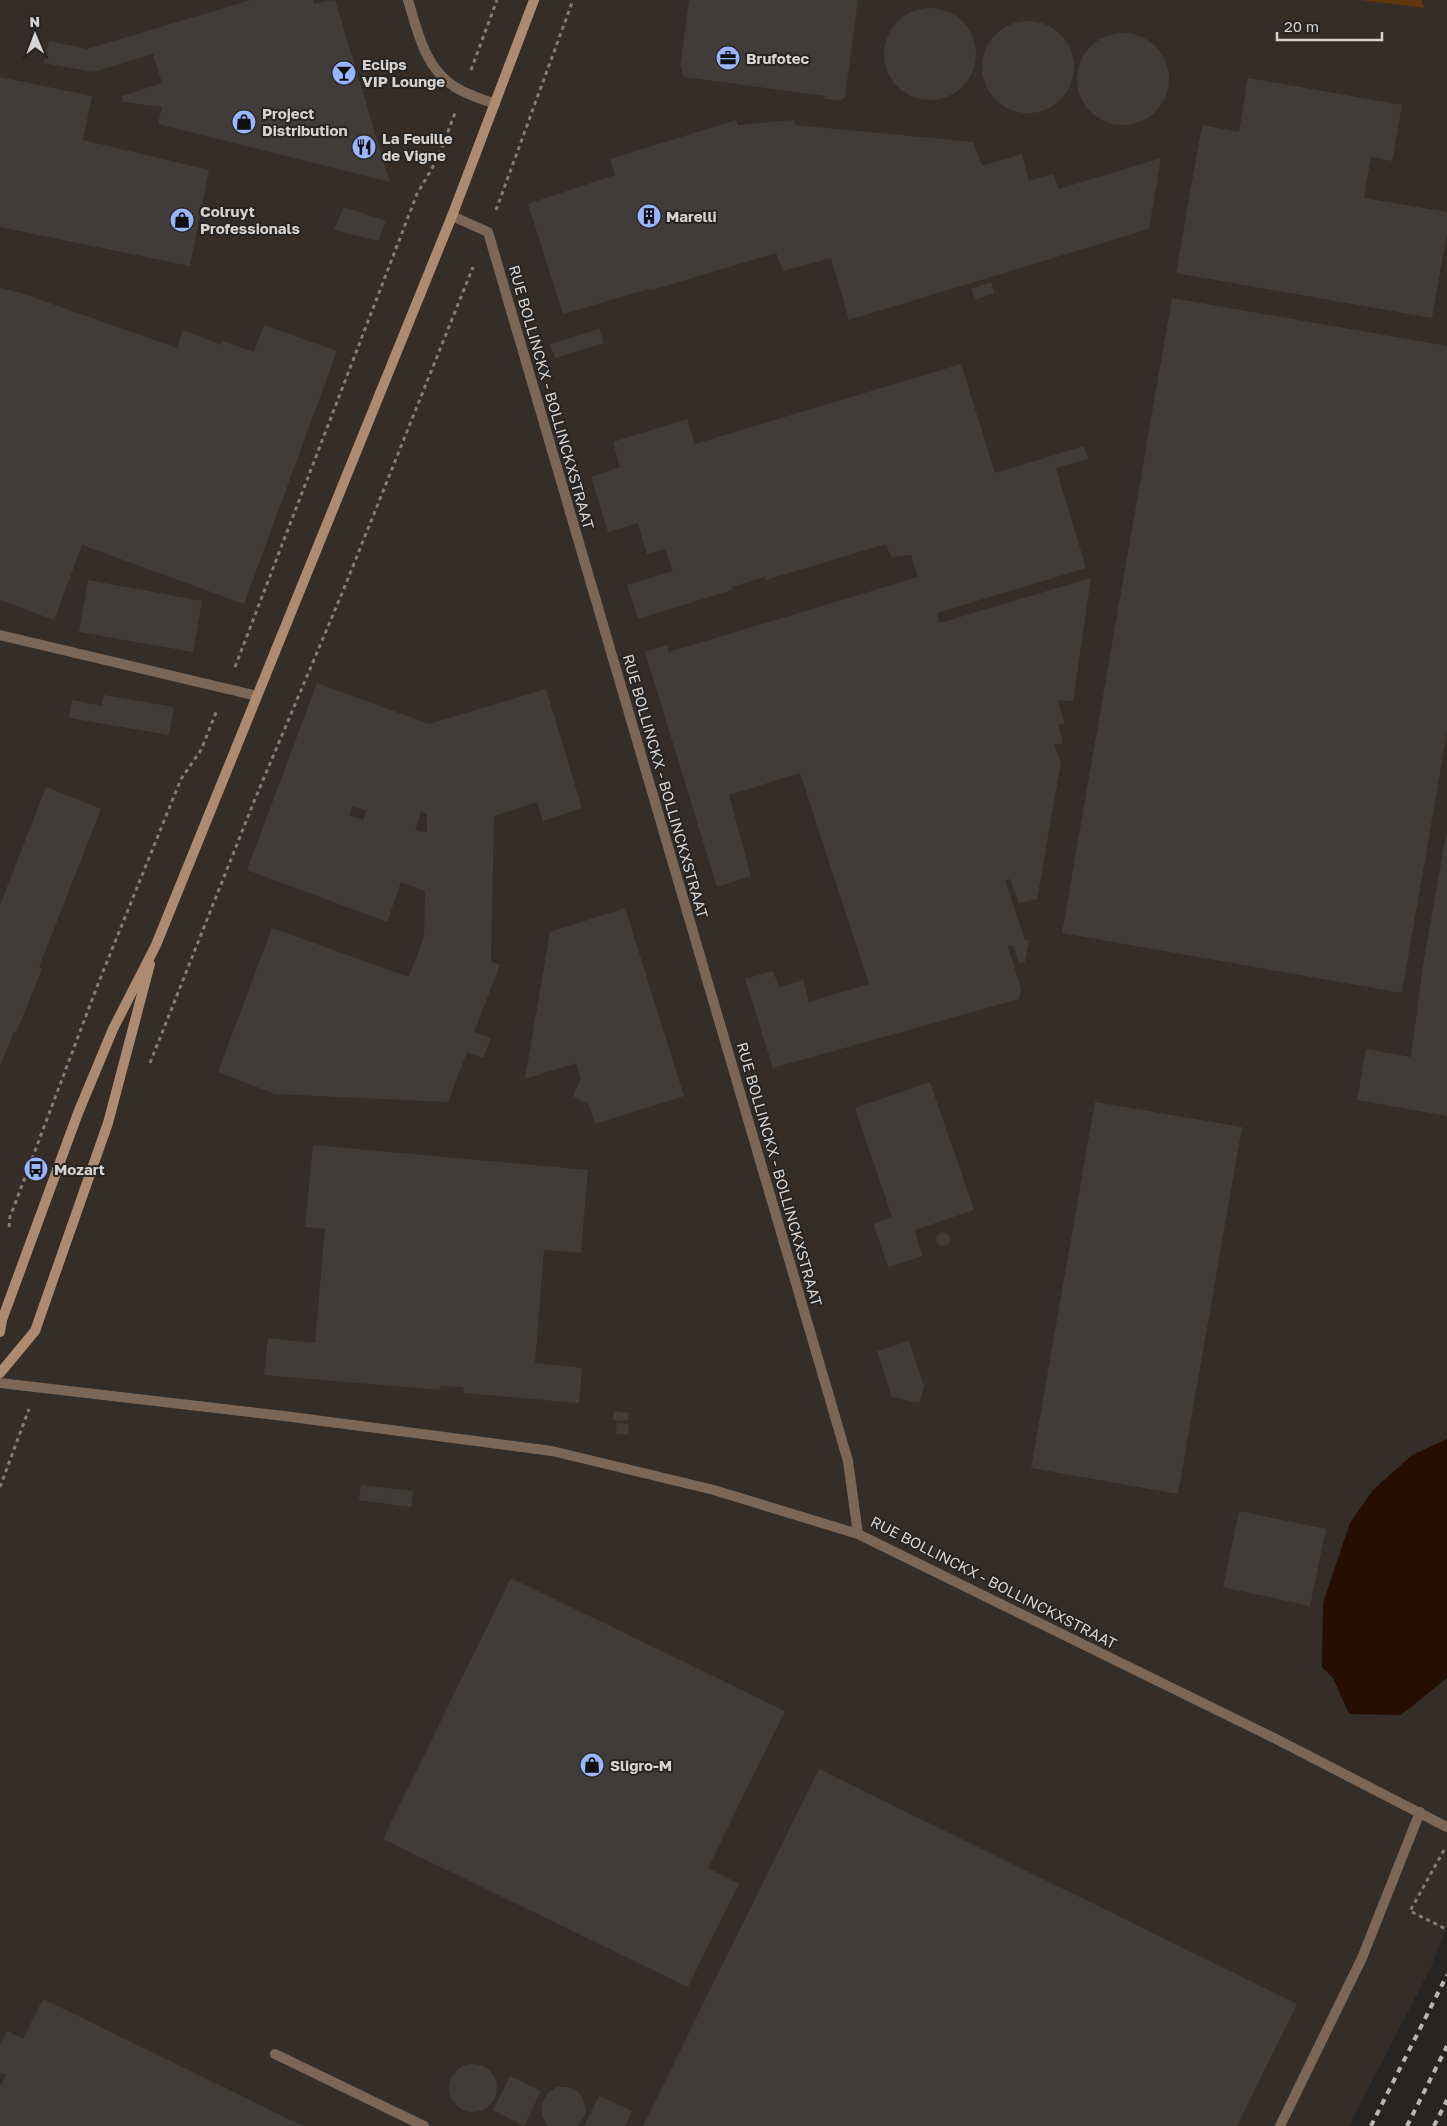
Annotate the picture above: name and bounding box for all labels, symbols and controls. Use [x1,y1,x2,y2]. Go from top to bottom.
north arrow [10,10,60,60]
scale bar [1277,10,1382,42]
text: N [29,13,40,30]
text: 20 m [1284,17,1319,35]
office icon: Brufotec [715,45,741,71]
place label: Brufotec [746,49,810,67]
place label: Eclips VIP Lounge [362,55,445,90]
bar icon: Eclips VIP Lounge [331,60,357,86]
place label: Project Distribution [262,104,347,139]
shop icon: Project Distribution [231,109,257,135]
place label: La Feuille de Vigne [382,129,453,164]
restaurant icon: La Feuille de Vigne [351,134,377,160]
place label: Colruyt Professionals [200,202,300,237]
building icon: Marelli [636,203,662,229]
shop icon: Colruyt Professionals [169,207,195,233]
place label: Marelli [666,207,717,225]
street label: RUE BOLLINCKX - BOLLINCKXSTRAAT [506,263,598,531]
street label: RUE BOLLINCKX - BOLLINCKXSTRAAT [620,652,712,920]
street label: RUE BOLLINCKX - BOLLINCKXSTRAAT [734,1040,826,1308]
bus stop icon: Mozart [23,1156,49,1182]
place label: Mozart [54,1160,105,1178]
street label: RUE BOLLINCKX - BOLLINCKXSTRAAT [868,1512,1120,1652]
shop icon: Sligro-M [579,1752,605,1778]
place label: Sligro-M [610,1756,672,1774]

